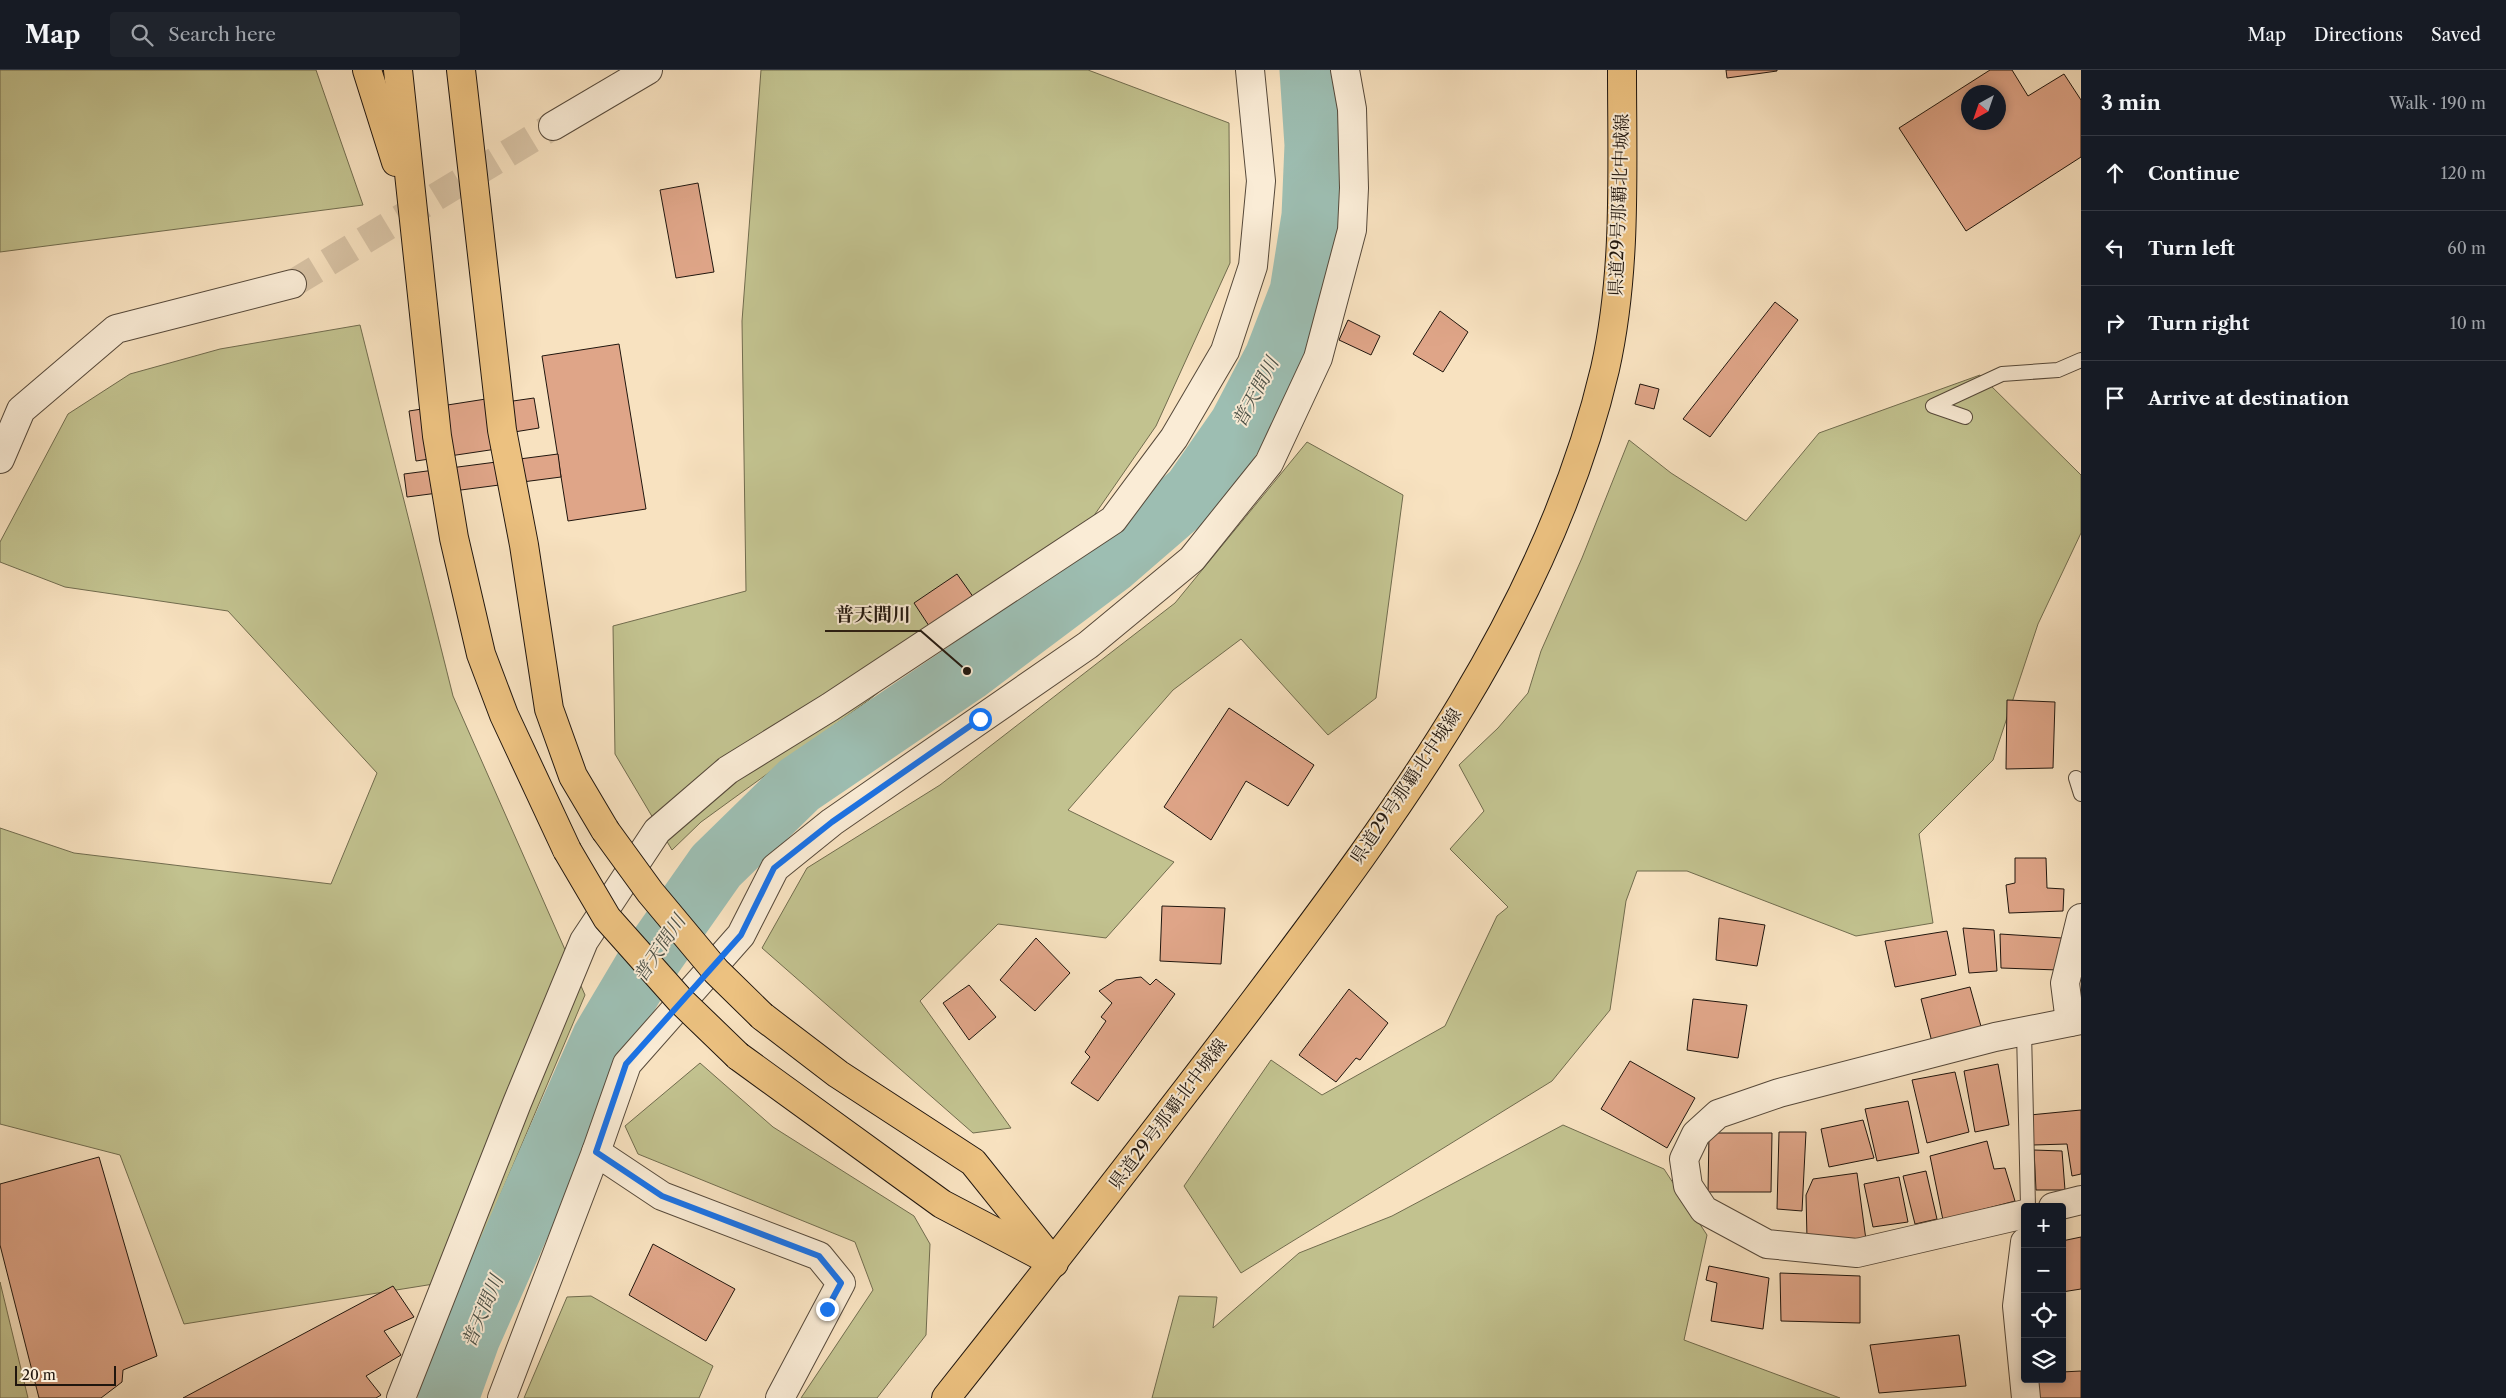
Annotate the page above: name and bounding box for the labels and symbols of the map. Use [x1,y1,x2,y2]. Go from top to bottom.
north arrow [1961,85,2006,130]
street label: 県道29号那覇北中城線 [1605,113,1633,297]
water label: 普天間川 [1227,352,1284,431]
callout: 普天間川 [825,597,921,631]
text: 普天間川 [835,603,911,626]
street label: 県道29号那覇北中城線 [1346,704,1466,868]
route start [969,708,992,731]
water label: 普天間川 [629,909,691,986]
street label: 県道29号那覇北中城線 [1104,1034,1232,1194]
water label: 普天間川 [457,1270,509,1351]
route end [816,1298,839,1321]
scale bar [15,1363,116,1386]

